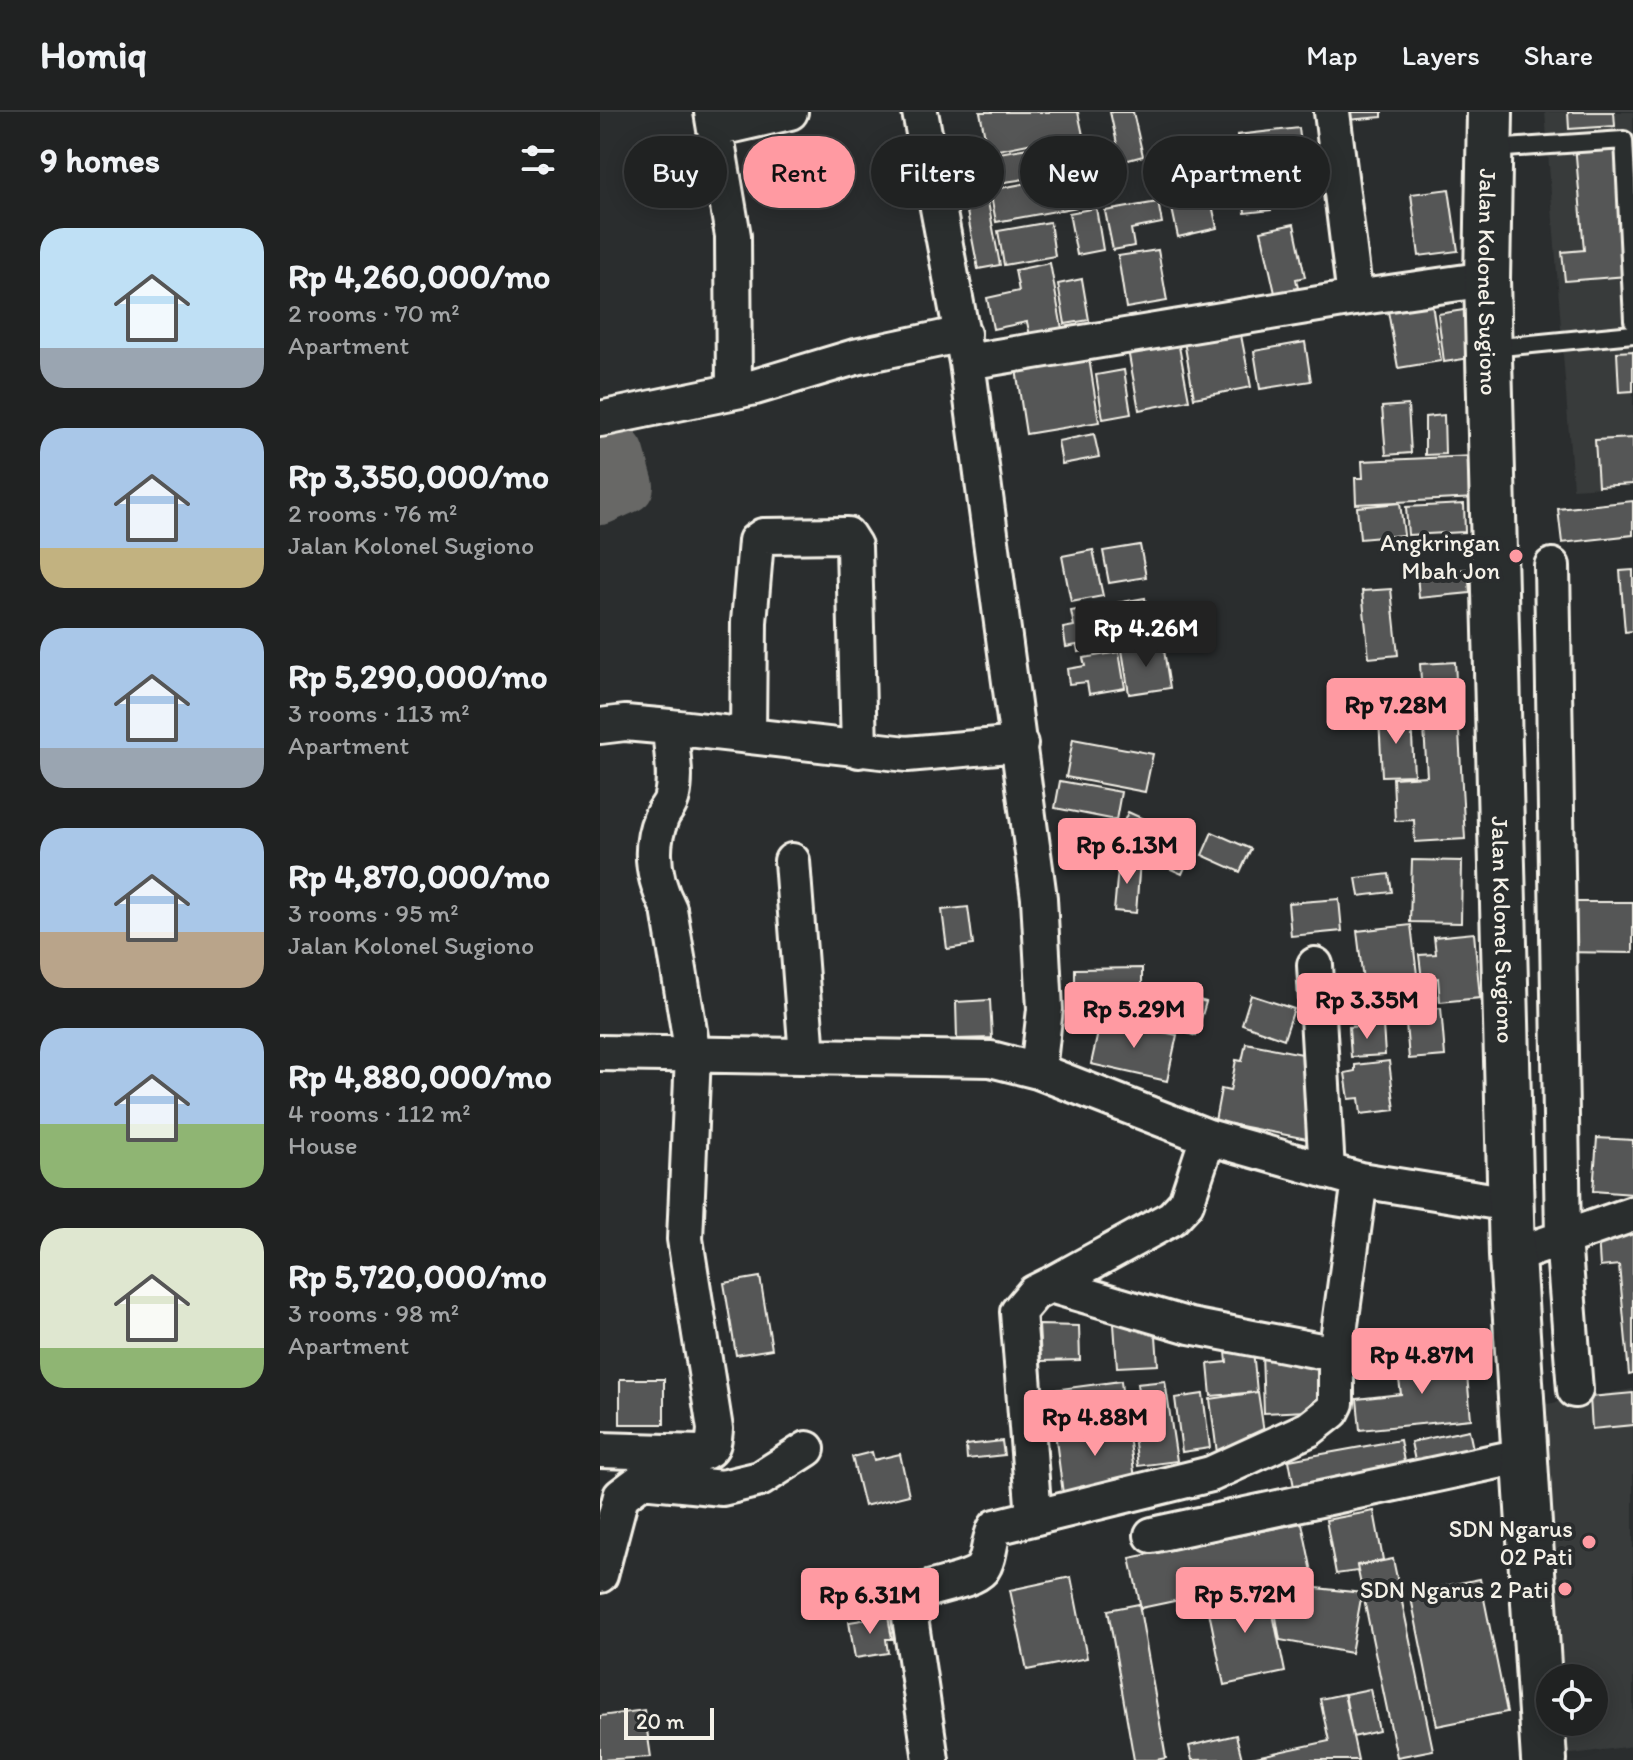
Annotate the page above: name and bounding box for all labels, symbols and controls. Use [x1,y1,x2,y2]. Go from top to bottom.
text: Homiq [40,32,147,78]
text: Map [1306,38,1358,72]
text: Layers [1402,38,1480,72]
text: Share [1524,38,1593,72]
chip: Buy [624,136,727,208]
chip: Rent [743,136,855,208]
chip: Filters [871,136,1004,208]
chip: New [1020,136,1127,208]
chip: Apartment [1143,136,1330,208]
icon: filters [516,138,560,182]
text: 9 homes [40,140,160,181]
street label: Jalan Kolonel Sugiono [1472,168,1504,396]
text: Rp 4,260,000/mo [288,256,551,297]
icon: home [104,260,200,356]
text: 2 rooms · 70 m² [288,297,460,329]
text: Apartment [288,329,409,361]
text: Rp 3,350,000/mo [288,456,549,497]
icon: home [104,460,200,556]
text: 2 rooms · 76 m² [288,497,457,529]
place label: Angkringan Mbah Jon [1380,528,1500,585]
text: Jalan Kolonel Sugiono [288,529,534,561]
marker: Angkringan Mbah Jon [1507,547,1525,565]
pin: Rp 4.26M [1063,601,1229,669]
text: Rp 4.26M [1093,611,1199,643]
text: Rp 5,290,000/mo [288,656,548,697]
icon: home [104,660,200,756]
pin: Rp 7.28M [1313,678,1479,746]
text: Rp 7.28M [1345,688,1447,720]
text: 3 rooms · 113 m² [288,697,470,729]
text: Apartment [288,729,409,761]
street label: Jalan Kolonel Sugiono [1486,816,1521,1044]
pin: Rp 6.13M [1044,818,1210,886]
text: Rp 6.13M [1076,828,1178,860]
text: Rp 4,870,000/mo [288,856,550,897]
icon: home [104,860,200,956]
text: 3 rooms · 95 m² [288,897,459,929]
text: Jalan Kolonel Sugiono [288,929,534,961]
pin: Rp 3.35M [1284,973,1450,1041]
pin: Rp 5.29M [1051,982,1217,1050]
text: Rp 3.35M [1315,983,1419,1015]
text: Rp 5.29M [1082,992,1186,1024]
text: Rp 4,880,000/mo [288,1056,552,1097]
icon: home [104,1060,200,1156]
text: 4 rooms · 112 m² [288,1097,471,1129]
text: House [288,1129,358,1161]
text: Rp 5,720,000/mo [288,1256,547,1297]
icon: home [104,1260,200,1356]
text: 3 rooms · 98 m² [288,1297,459,1329]
pin: Rp 4.87M [1339,1328,1505,1396]
text: Apartment [288,1329,409,1361]
text: Rp 4.87M [1370,1338,1474,1370]
pin: Rp 4.88M [1012,1390,1178,1458]
text: Rp 4.88M [1042,1400,1148,1432]
place label: SDN Ngarus 02 Pati [1449,1514,1573,1571]
marker: SDN Ngarus 02 Pati [1580,1533,1598,1551]
pin: Rp 5.72M [1162,1567,1328,1635]
pin: Rp 6.31M [787,1568,953,1636]
place label: SDN Ngarus 2 Pati [1360,1575,1549,1604]
text: Rp 5.72M [1194,1577,1296,1609]
text: Rp 6.31M [819,1578,921,1610]
marker: SDN Ngarus 2 Pati [1556,1580,1574,1598]
map controls [1536,1664,1608,1736]
button: locate [1536,1664,1608,1736]
scale bar [624,1704,714,1740]
text: 20 m [636,1708,685,1735]

